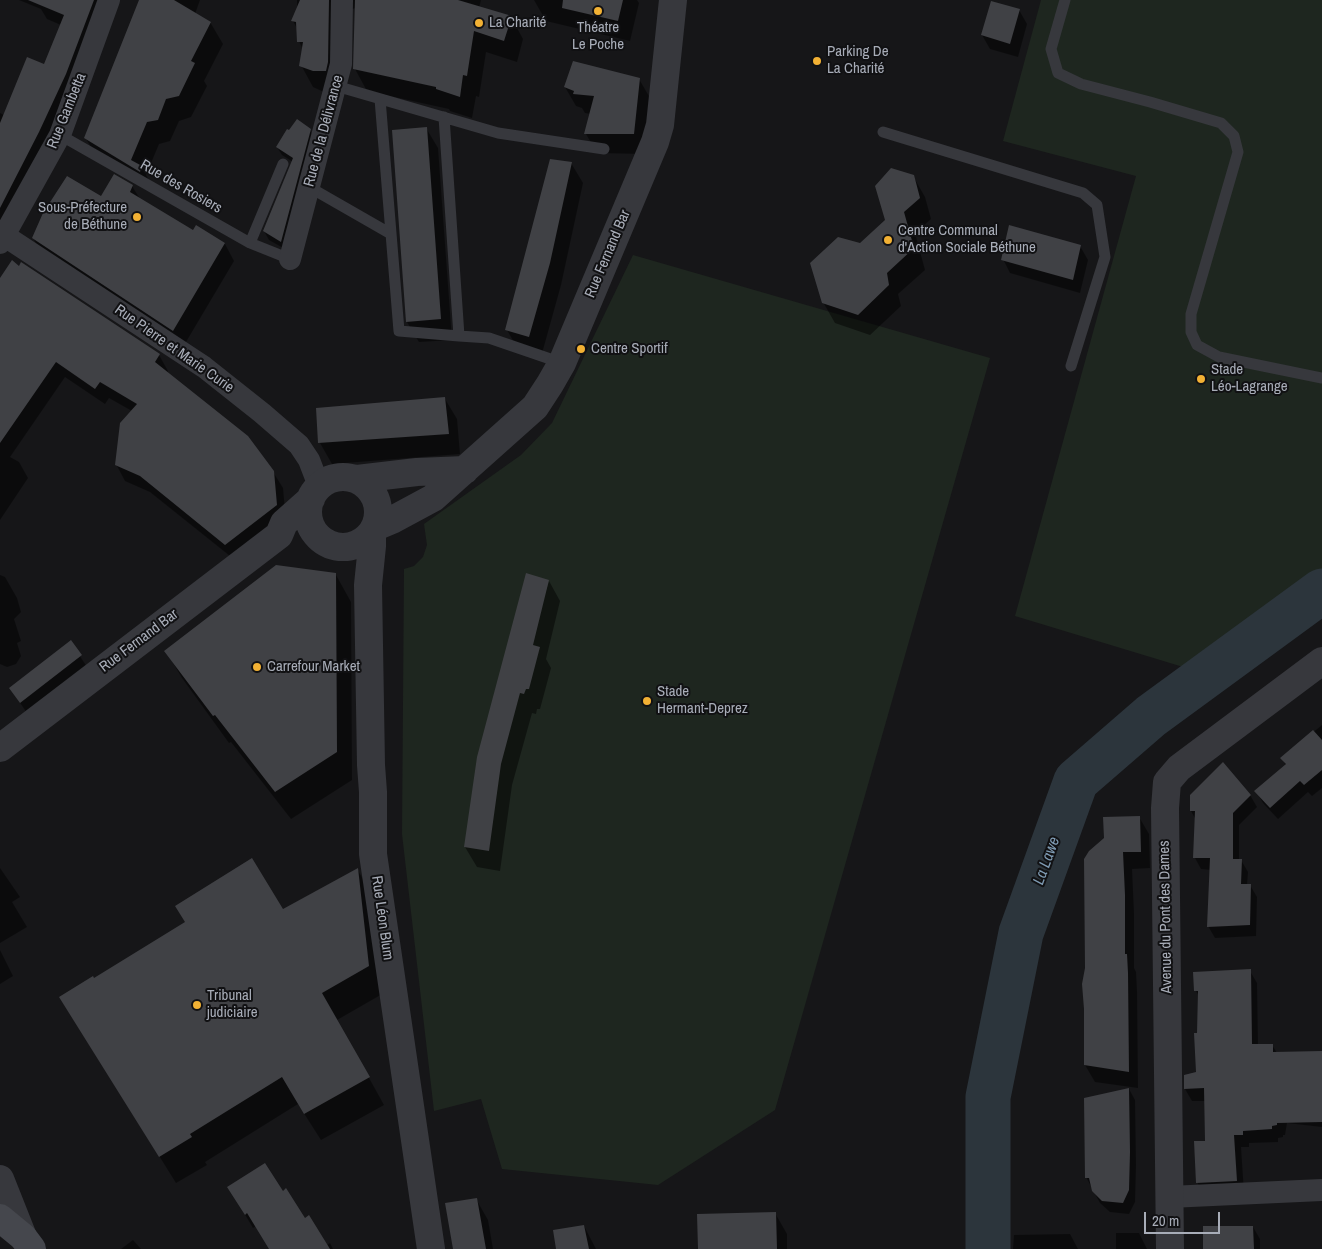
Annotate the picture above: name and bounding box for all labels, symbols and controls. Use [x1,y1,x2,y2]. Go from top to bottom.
marker: Théatre Le Poche [592,5,604,17]
place label: La Charité [489,14,546,32]
marker: La Charité [473,17,485,29]
place label: Théatre Le Poche [572,19,624,54]
place label: Parking De La Charité [827,43,889,78]
marker: Parking De La Charité [811,55,823,67]
street label: Rue Gambetta [44,71,90,151]
street label: Rue de la Délivrance [300,73,348,189]
street label: Rue des Rosiers [137,156,225,218]
place label: Sous-Préfecture de Béthune [38,199,127,234]
street label: Rue Fernand Bar [581,207,635,301]
marker: Sous-Préfecture de Béthune [131,211,143,223]
place label: Centre Communal d'Action Sociale Béthune [898,222,1036,257]
marker: Centre Communal d'Action Sociale Béthune [882,234,894,246]
street label: Rue Pierre et Marie Curie [111,301,237,397]
place label: Centre Sportif [591,340,668,358]
marker: Centre Sportif [575,343,587,355]
place label: Stade Léo-Lagrange [1211,361,1288,396]
marker: Stade Léo-Lagrange [1195,373,1207,385]
street label: Rue Fernand Bar [96,606,182,676]
place label: Carrefour Market [267,658,360,676]
marker: Carrefour Market [251,661,263,673]
place label: Stade Hermant-Deprez [657,683,748,718]
marker: Stade Hermant-Deprez [641,695,653,707]
water label: La Lawe [1029,834,1065,888]
street label: Avenue du Pont des Dames [1156,840,1176,994]
street label: Rue Léon Blum [367,875,397,961]
place label: Tribunal judiciaire [207,987,258,1022]
marker: Tribunal judiciaire [191,999,203,1011]
scale bar [1147,1202,1223,1234]
text: 20 m [1152,1210,1179,1231]

